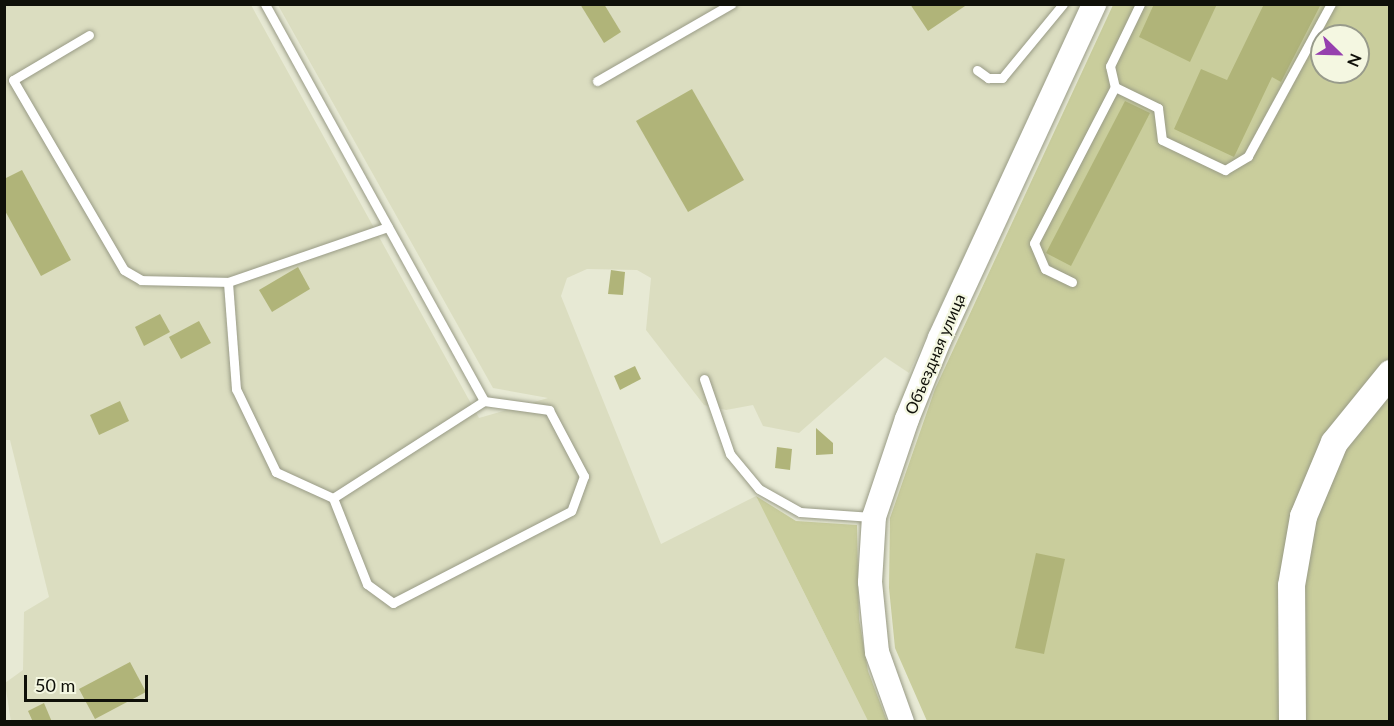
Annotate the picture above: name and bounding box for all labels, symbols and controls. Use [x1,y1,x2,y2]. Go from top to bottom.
north arrow [1310,24,1370,84]
text: N [1344,51,1366,70]
street label: Объездная улица [901,291,969,417]
scale bar [27,663,152,701]
text: 50 m [35,674,75,696]

